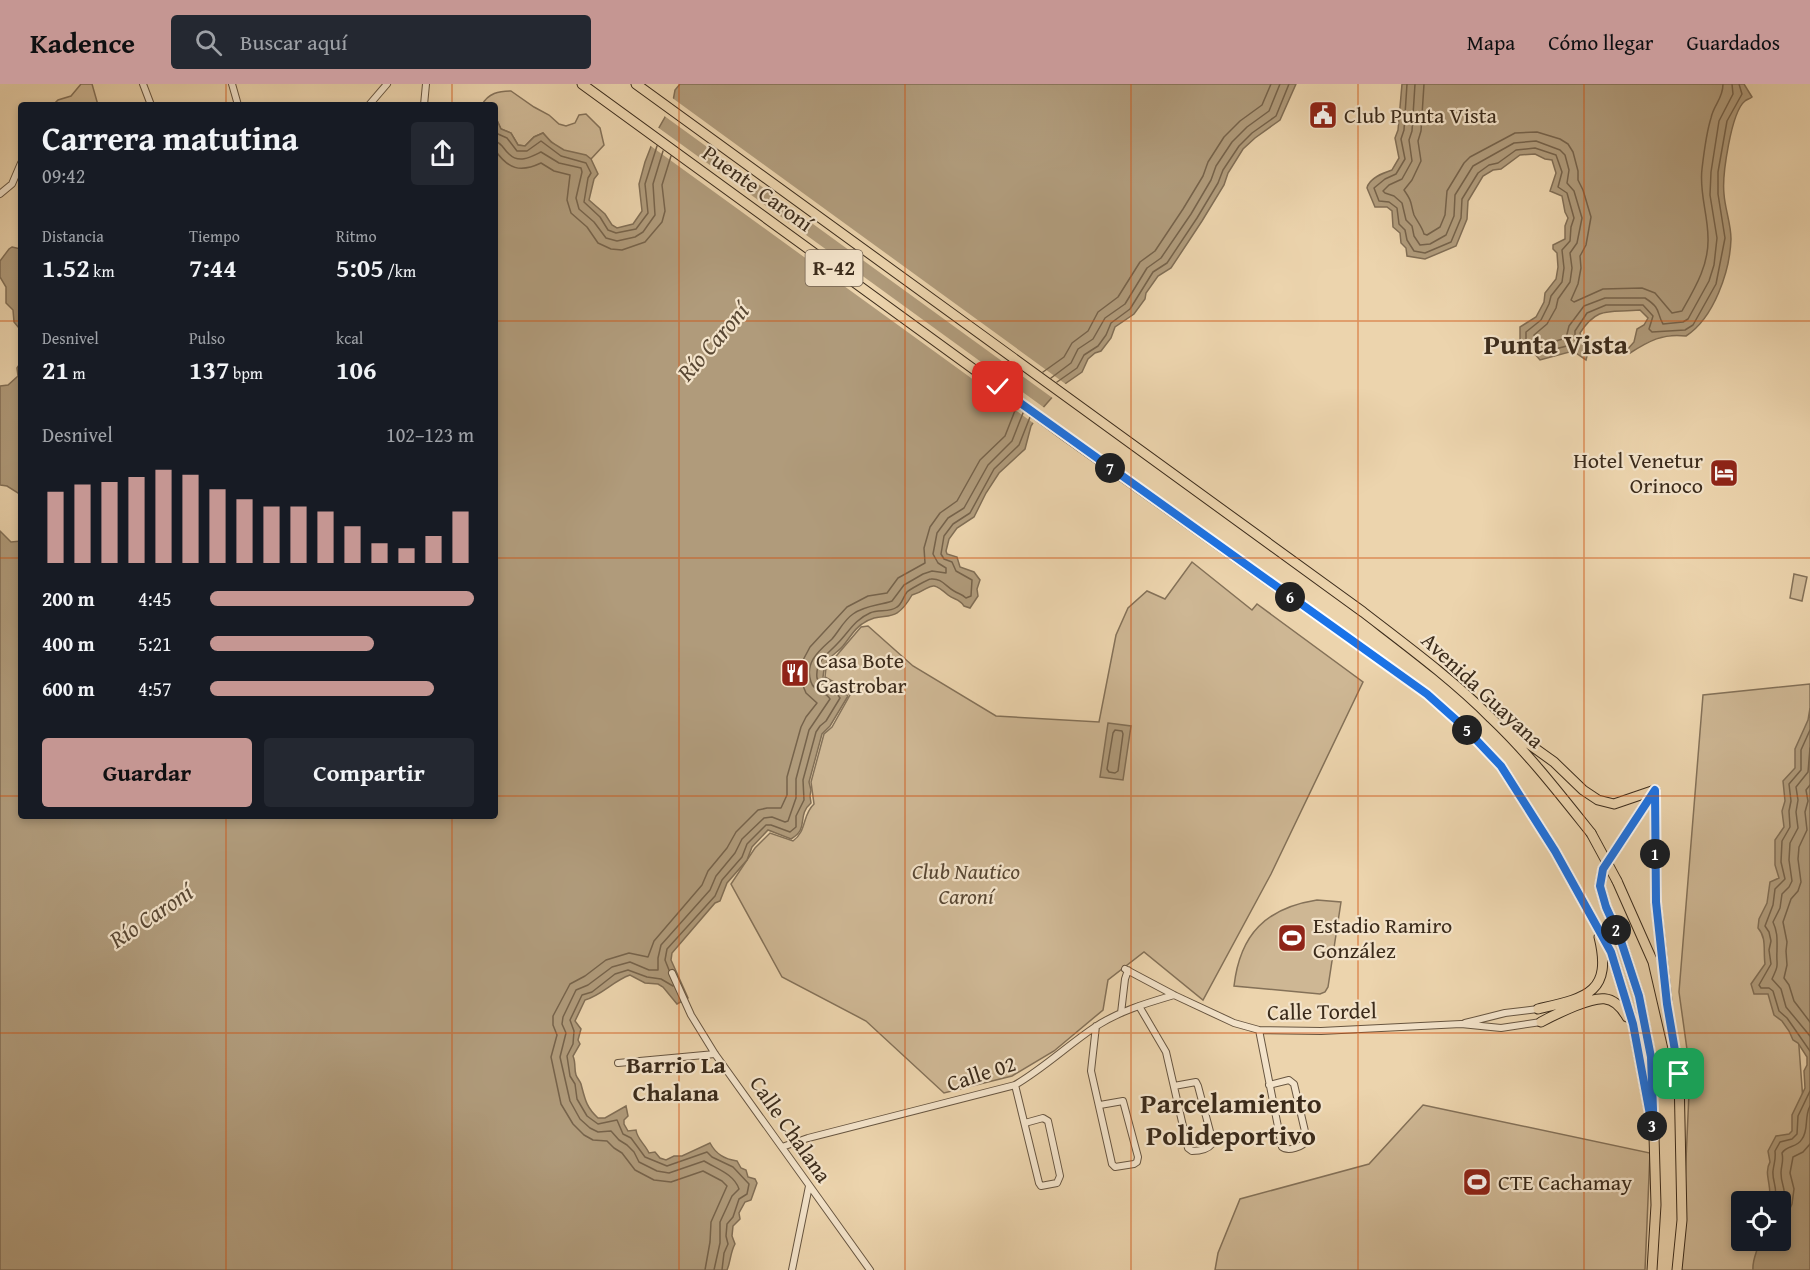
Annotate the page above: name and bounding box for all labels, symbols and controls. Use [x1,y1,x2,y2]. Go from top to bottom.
search box [171,15,591,69]
text: Kadence [30,22,135,63]
icon: search [192,26,225,59]
text: Buscar aquí [240,26,347,58]
text: Mapa [1467,27,1515,58]
text: Cómo llegar [1548,27,1653,58]
text: Guardados [1686,27,1780,58]
public building icon: Club Punta Vista [1307,99,1339,131]
place label: Club Punta Vista [1344,99,1497,131]
text: Carrera matutina [42,114,298,162]
button: share [411,122,474,185]
street label: Puente Caroní [696,137,821,240]
text: 09:42 [42,161,85,190]
text: Distancia [42,224,104,248]
text: Tiempo [189,224,240,248]
text: Ritmo [336,224,377,248]
text: 1.52 [42,248,90,287]
text: 7:44 [189,248,237,287]
text: 5:05 [336,248,384,287]
road number: R-42 [806,250,862,286]
text: km [90,259,114,283]
text: /km [384,259,416,283]
water label: Río Caroní [668,292,759,390]
district label: Punta Vista [1484,323,1629,364]
text: Desnivel [42,326,99,350]
text: Pulso [189,326,225,350]
text: kcal [336,326,363,350]
text: 21 [42,350,69,389]
text: 137 [189,350,229,389]
text: 106 [336,350,376,389]
text: m [69,361,86,385]
text: bpm [229,361,263,385]
pin [972,361,1023,412]
icon: check [981,370,1014,403]
text: Desnivel [42,420,113,449]
text: 102–123 m [386,420,474,449]
place label: Hotel Venetur Orinoco [1573,444,1703,501]
pin: 7 [1095,453,1125,483]
text: 7 [1106,456,1114,480]
hotel icon: Hotel Venetur Orinoco [1708,457,1740,489]
pin: 6 [1275,582,1305,612]
text: 200 m [42,584,95,613]
text: 4:45 [138,584,172,613]
text: 6 [1286,585,1294,609]
street label: Avenida Guayana [1414,625,1552,756]
text: 400 m [42,629,95,658]
text: 5:21 [138,629,172,658]
place label: Casa Bote Gastrobar [816,644,907,701]
restaurant icon: Casa Bote Gastrobar [779,657,811,689]
text: 600 m [42,674,95,703]
text: 4:57 [138,674,172,703]
pin: 5 [1452,715,1482,745]
text: 5 [1463,718,1471,742]
button: Guardar [42,738,252,807]
button: Compartir [264,738,474,807]
pin: 1 [1640,839,1670,869]
text: 1 [1651,842,1659,866]
park label: Club Nautico Caroní [912,855,1020,912]
water label: Río Caroní [101,873,202,957]
place label: Estadio Ramiro González [1313,909,1452,966]
pin: 2 [1601,915,1631,945]
text: 2 [1612,918,1620,942]
sports icon: Estadio Ramiro González [1276,922,1308,954]
street label: Calle Tordel [1267,994,1377,1028]
district label: Barrio La Chalana [626,1047,726,1110]
street label: Calle 02 [942,1047,1020,1099]
pin [1653,1048,1704,1099]
icon: arrive [1662,1057,1695,1090]
street label: Calle Chalana [742,1069,840,1189]
district label: Parcelamiento Polideportivo [1140,1082,1322,1155]
pin: 3 [1637,1111,1667,1141]
text: 3 [1648,1114,1656,1138]
sports icon: CTE Cachamay [1461,1166,1493,1198]
place label: CTE Cachamay [1498,1166,1632,1198]
map controls [1731,1191,1791,1251]
button: locate [1731,1191,1791,1251]

